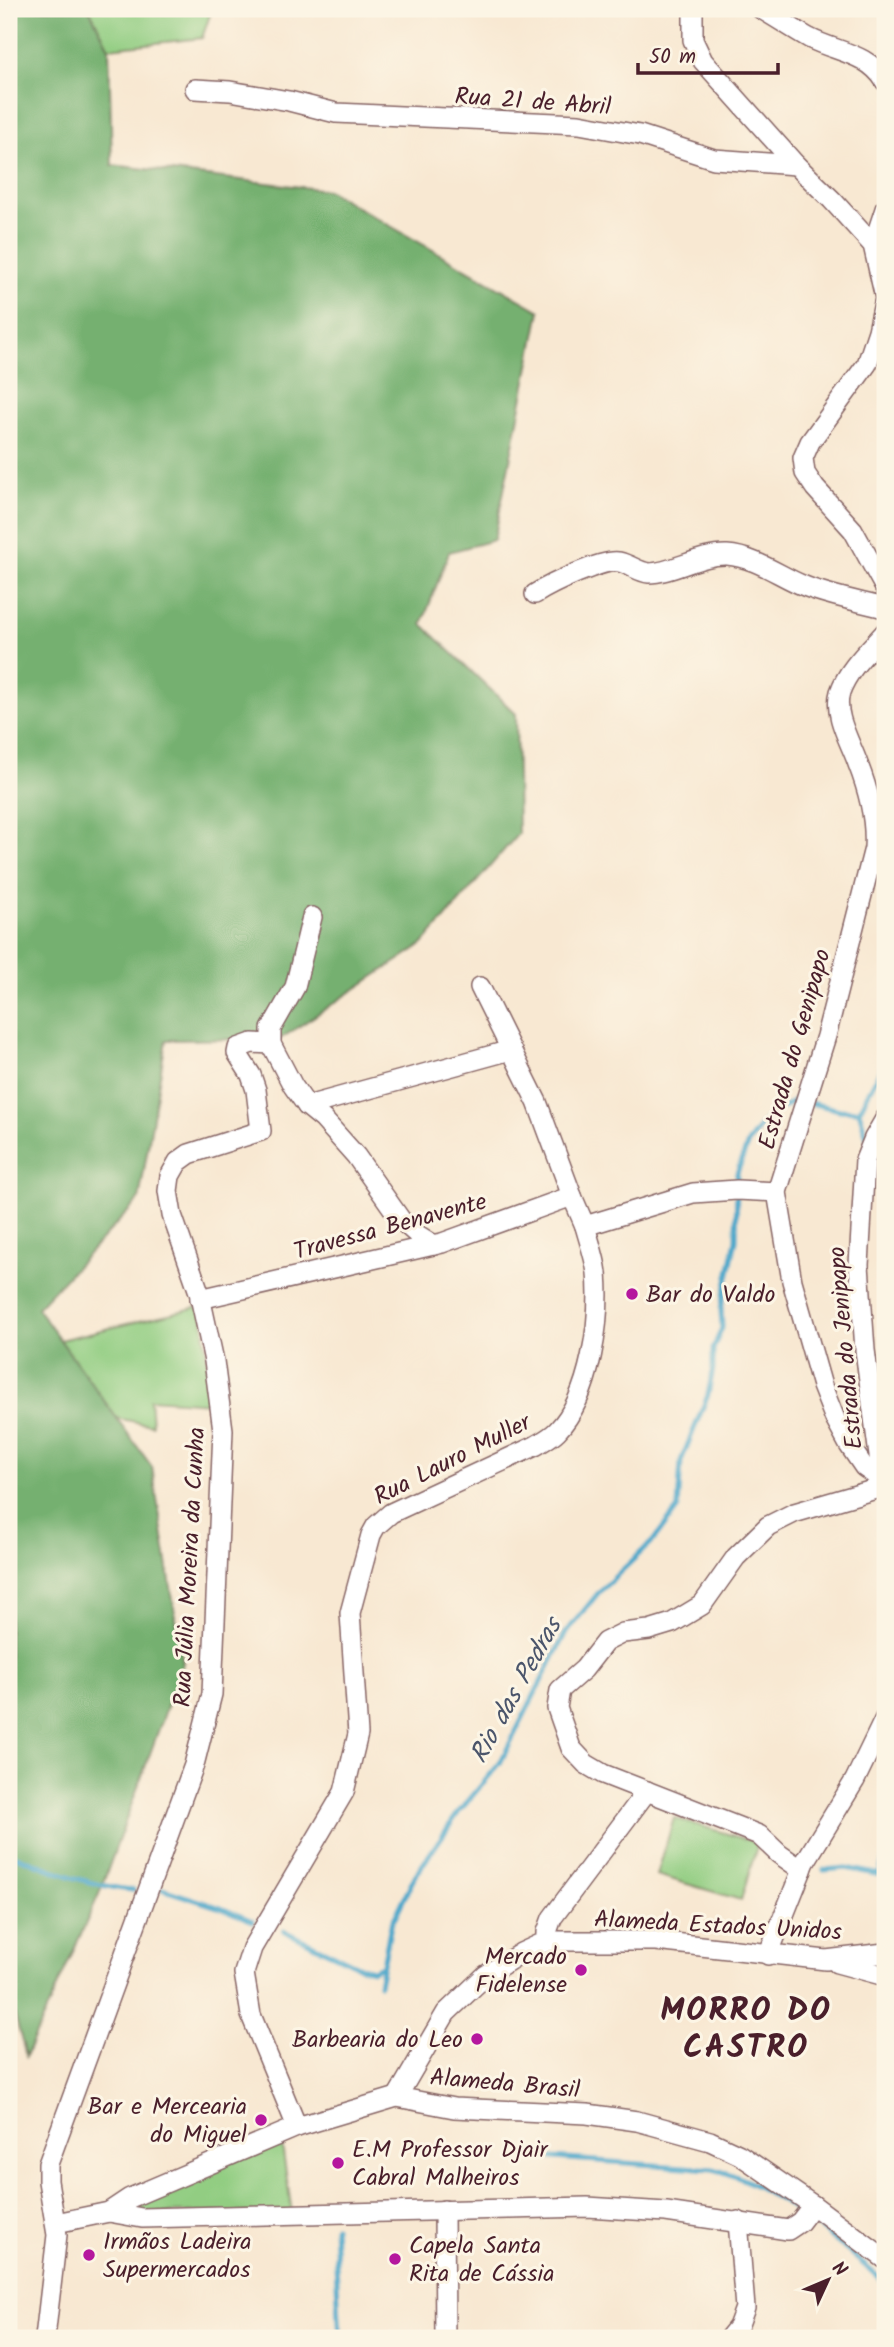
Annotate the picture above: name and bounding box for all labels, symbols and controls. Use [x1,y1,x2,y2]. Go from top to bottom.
scale bar [638,32,778,76]
text: 50 m [649,41,696,74]
street label: Rua 21 de Abril [453,78,613,127]
street label: Estrada do Genipapo [748,944,843,1154]
street label: Travessa Benavente [290,1183,491,1272]
street label: Estrada do Jenipapo [818,1245,875,1451]
place label: Bar do Valdo [646,1276,775,1315]
marker: Bar do Valdo [624,1286,640,1302]
street label: Rua Lauro Muller [367,1403,540,1517]
street label: Rua Júlia Moreira da Cunha [164,1426,217,1708]
water label: Rio das Pedras [459,1608,576,1772]
street label: Alameda Estados Unidos [593,1901,843,1952]
place label: Mercado Fidelense [475,1938,567,2005]
marker: Mercado Fidelense [573,1962,589,1978]
district label: MORRO DO CASTRO [660,1986,832,2074]
place label: Barbearia do Leo [292,2021,463,2060]
marker: Barbearia do Leo [469,2031,485,2047]
street label: Alameda Brasil [428,2058,582,2111]
place label: Bar e Mercearia do Miguel [87,2088,247,2155]
marker: Bar e Mercearia do Miguel [253,2112,269,2128]
place label: E.M Professor Djair Cabral Malheiros [352,2131,549,2198]
marker: E.M Professor Djair Cabral Malheiros [330,2155,346,2171]
place label: Irmãos Ladeira Supermercados [103,2223,252,2290]
place label: Capela Santa Rita de Cássia [409,2227,554,2294]
north arrow [792,2246,862,2316]
marker: Irmãos Ladeira Supermercados [81,2247,97,2263]
marker: Capela Santa Rita de Cássia [387,2251,403,2267]
text: N [824,2255,854,2284]

